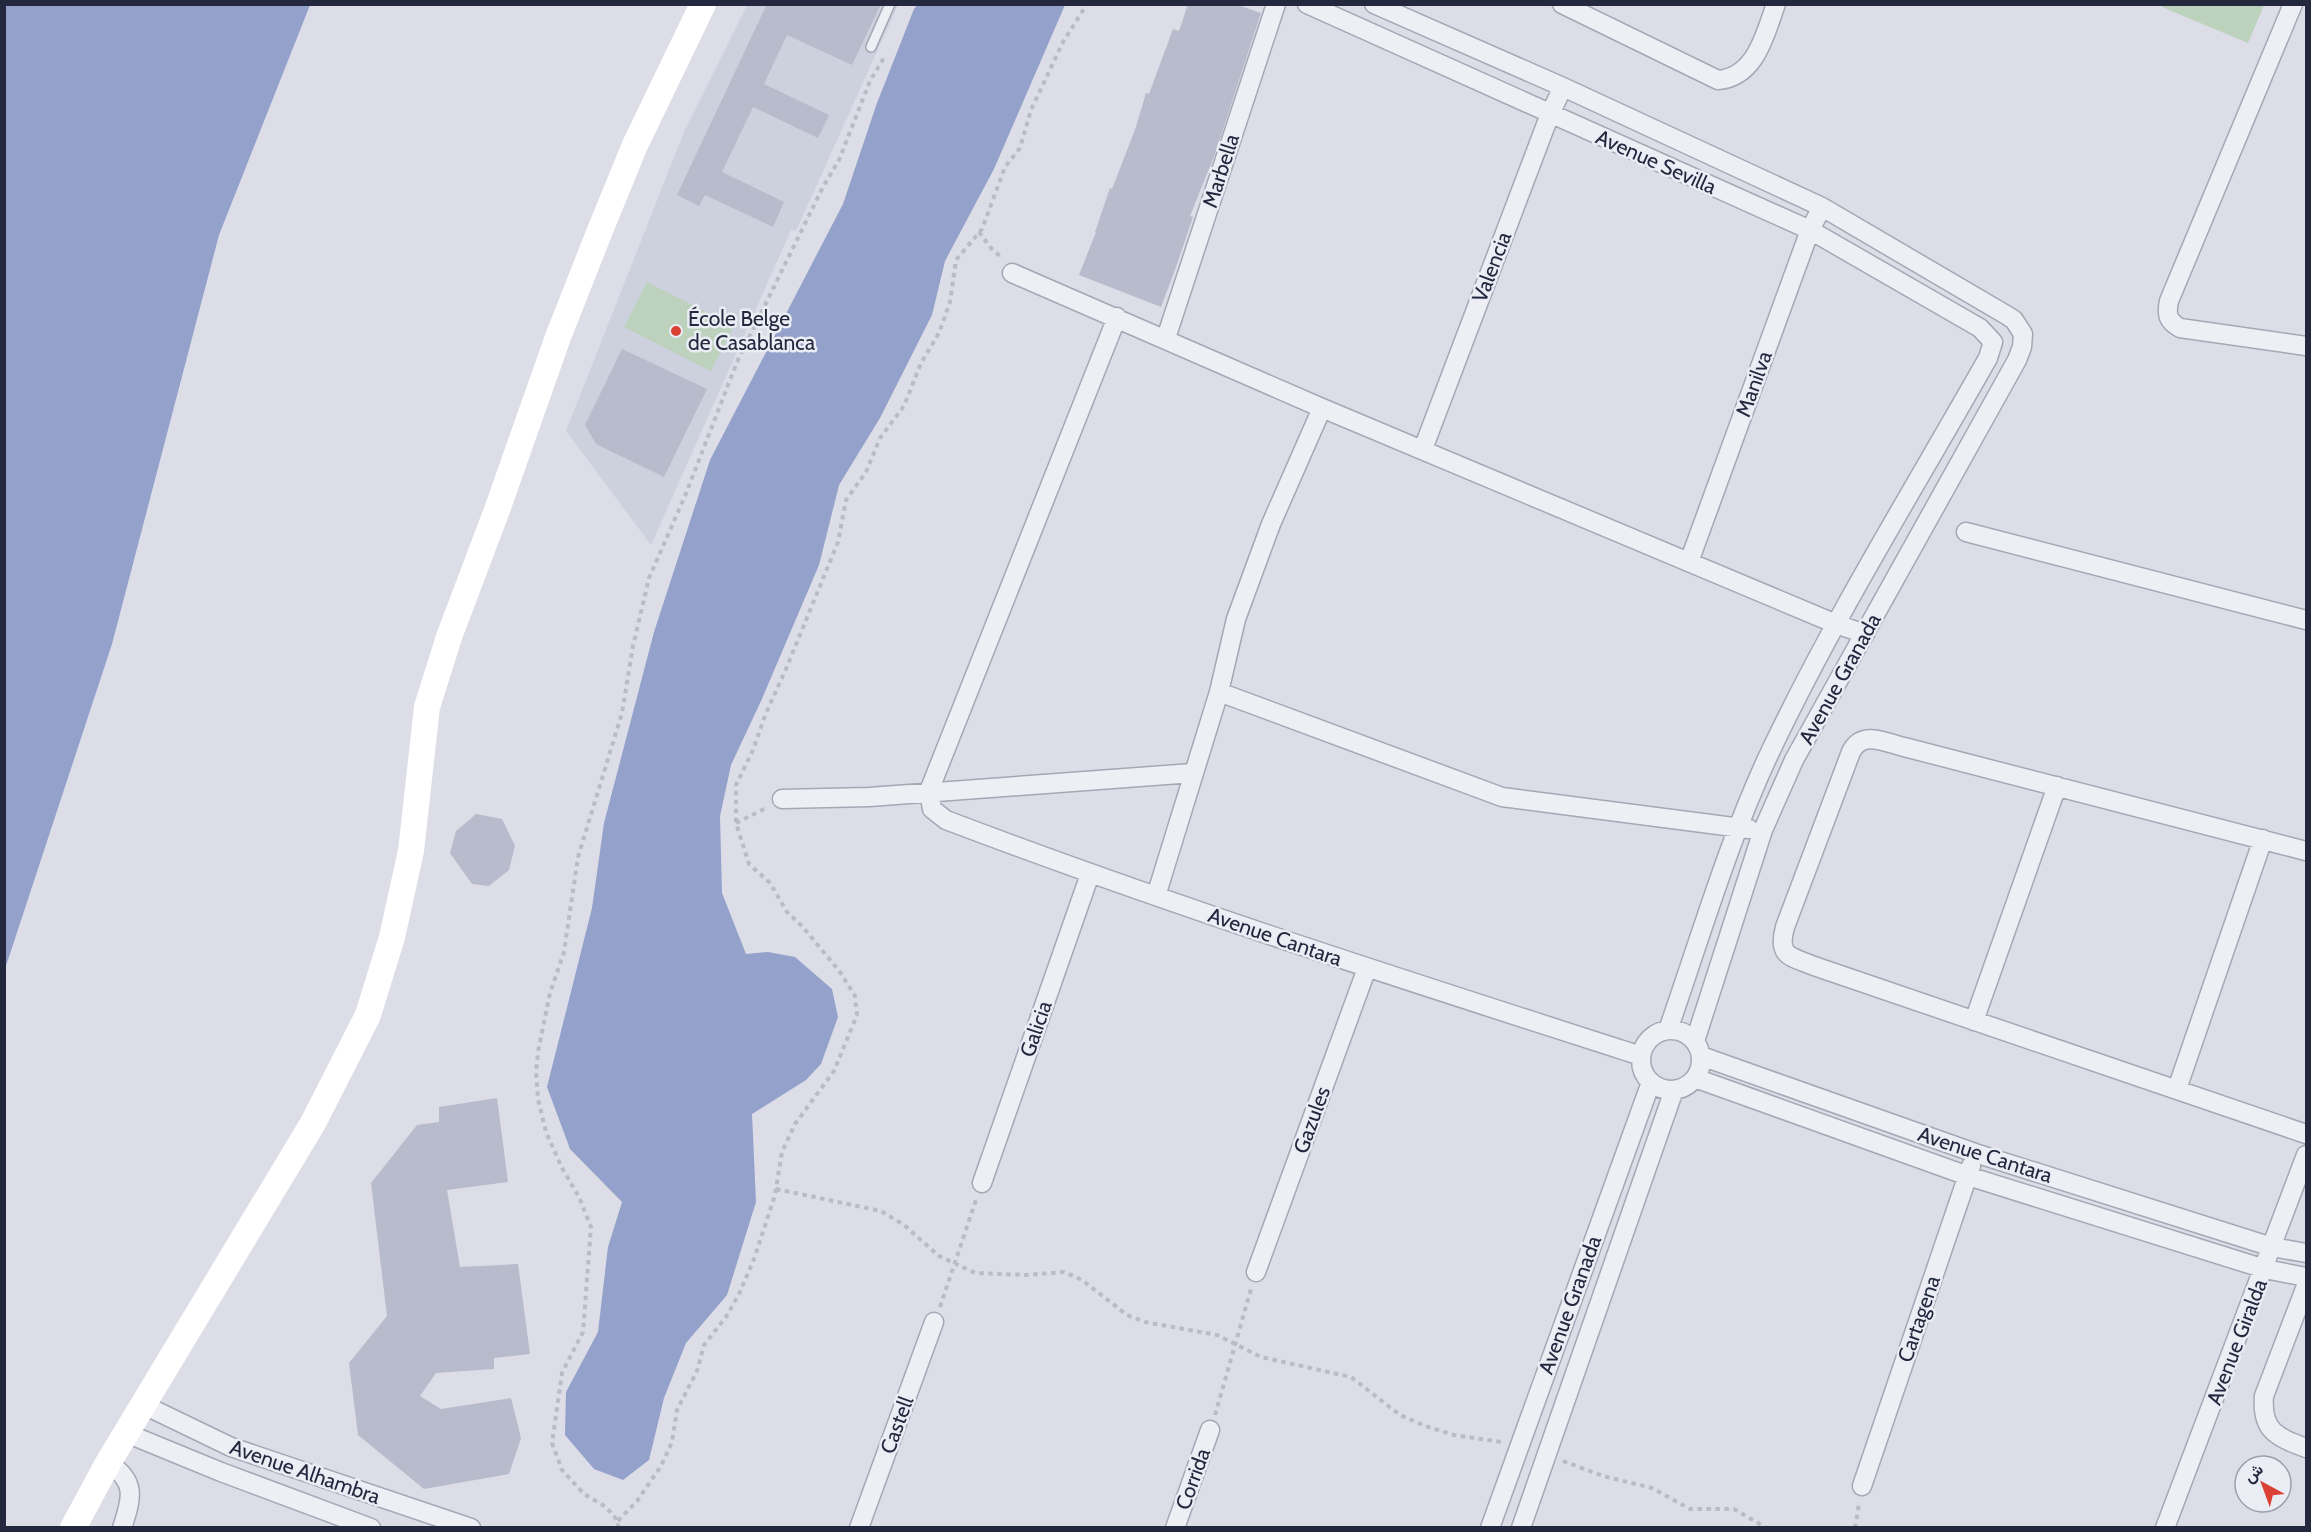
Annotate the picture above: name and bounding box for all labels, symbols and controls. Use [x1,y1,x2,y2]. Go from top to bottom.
street label: Avenue Sevilla [1592,124,1720,199]
street label: Marbella [1197,131,1244,211]
street label: Valencia [1467,228,1516,306]
place label: École Belge de Casablanca [688,306,815,355]
marker: École Belge de Casablanca [669,324,683,338]
street label: Manilva [1730,347,1777,420]
street label: Avenue Granada [1793,609,1886,748]
street label: Avenue Cantara [1205,902,1345,971]
street label: Galicia [1014,998,1057,1060]
street label: Gazules [1288,1083,1335,1157]
street label: Avenue Cantara [1915,1121,2055,1188]
street label: Avenue Granada [1533,1232,1606,1377]
street label: Cartagena [1892,1272,1945,1365]
street label: Avenue Giralda [2201,1275,2272,1408]
street label: Castell [875,1393,918,1457]
street label: Avenue Alhambra [227,1434,384,1509]
street label: Corrida [1170,1445,1215,1513]
north arrow [2233,1454,2293,1514]
text: ش [2240,1460,2267,1487]

